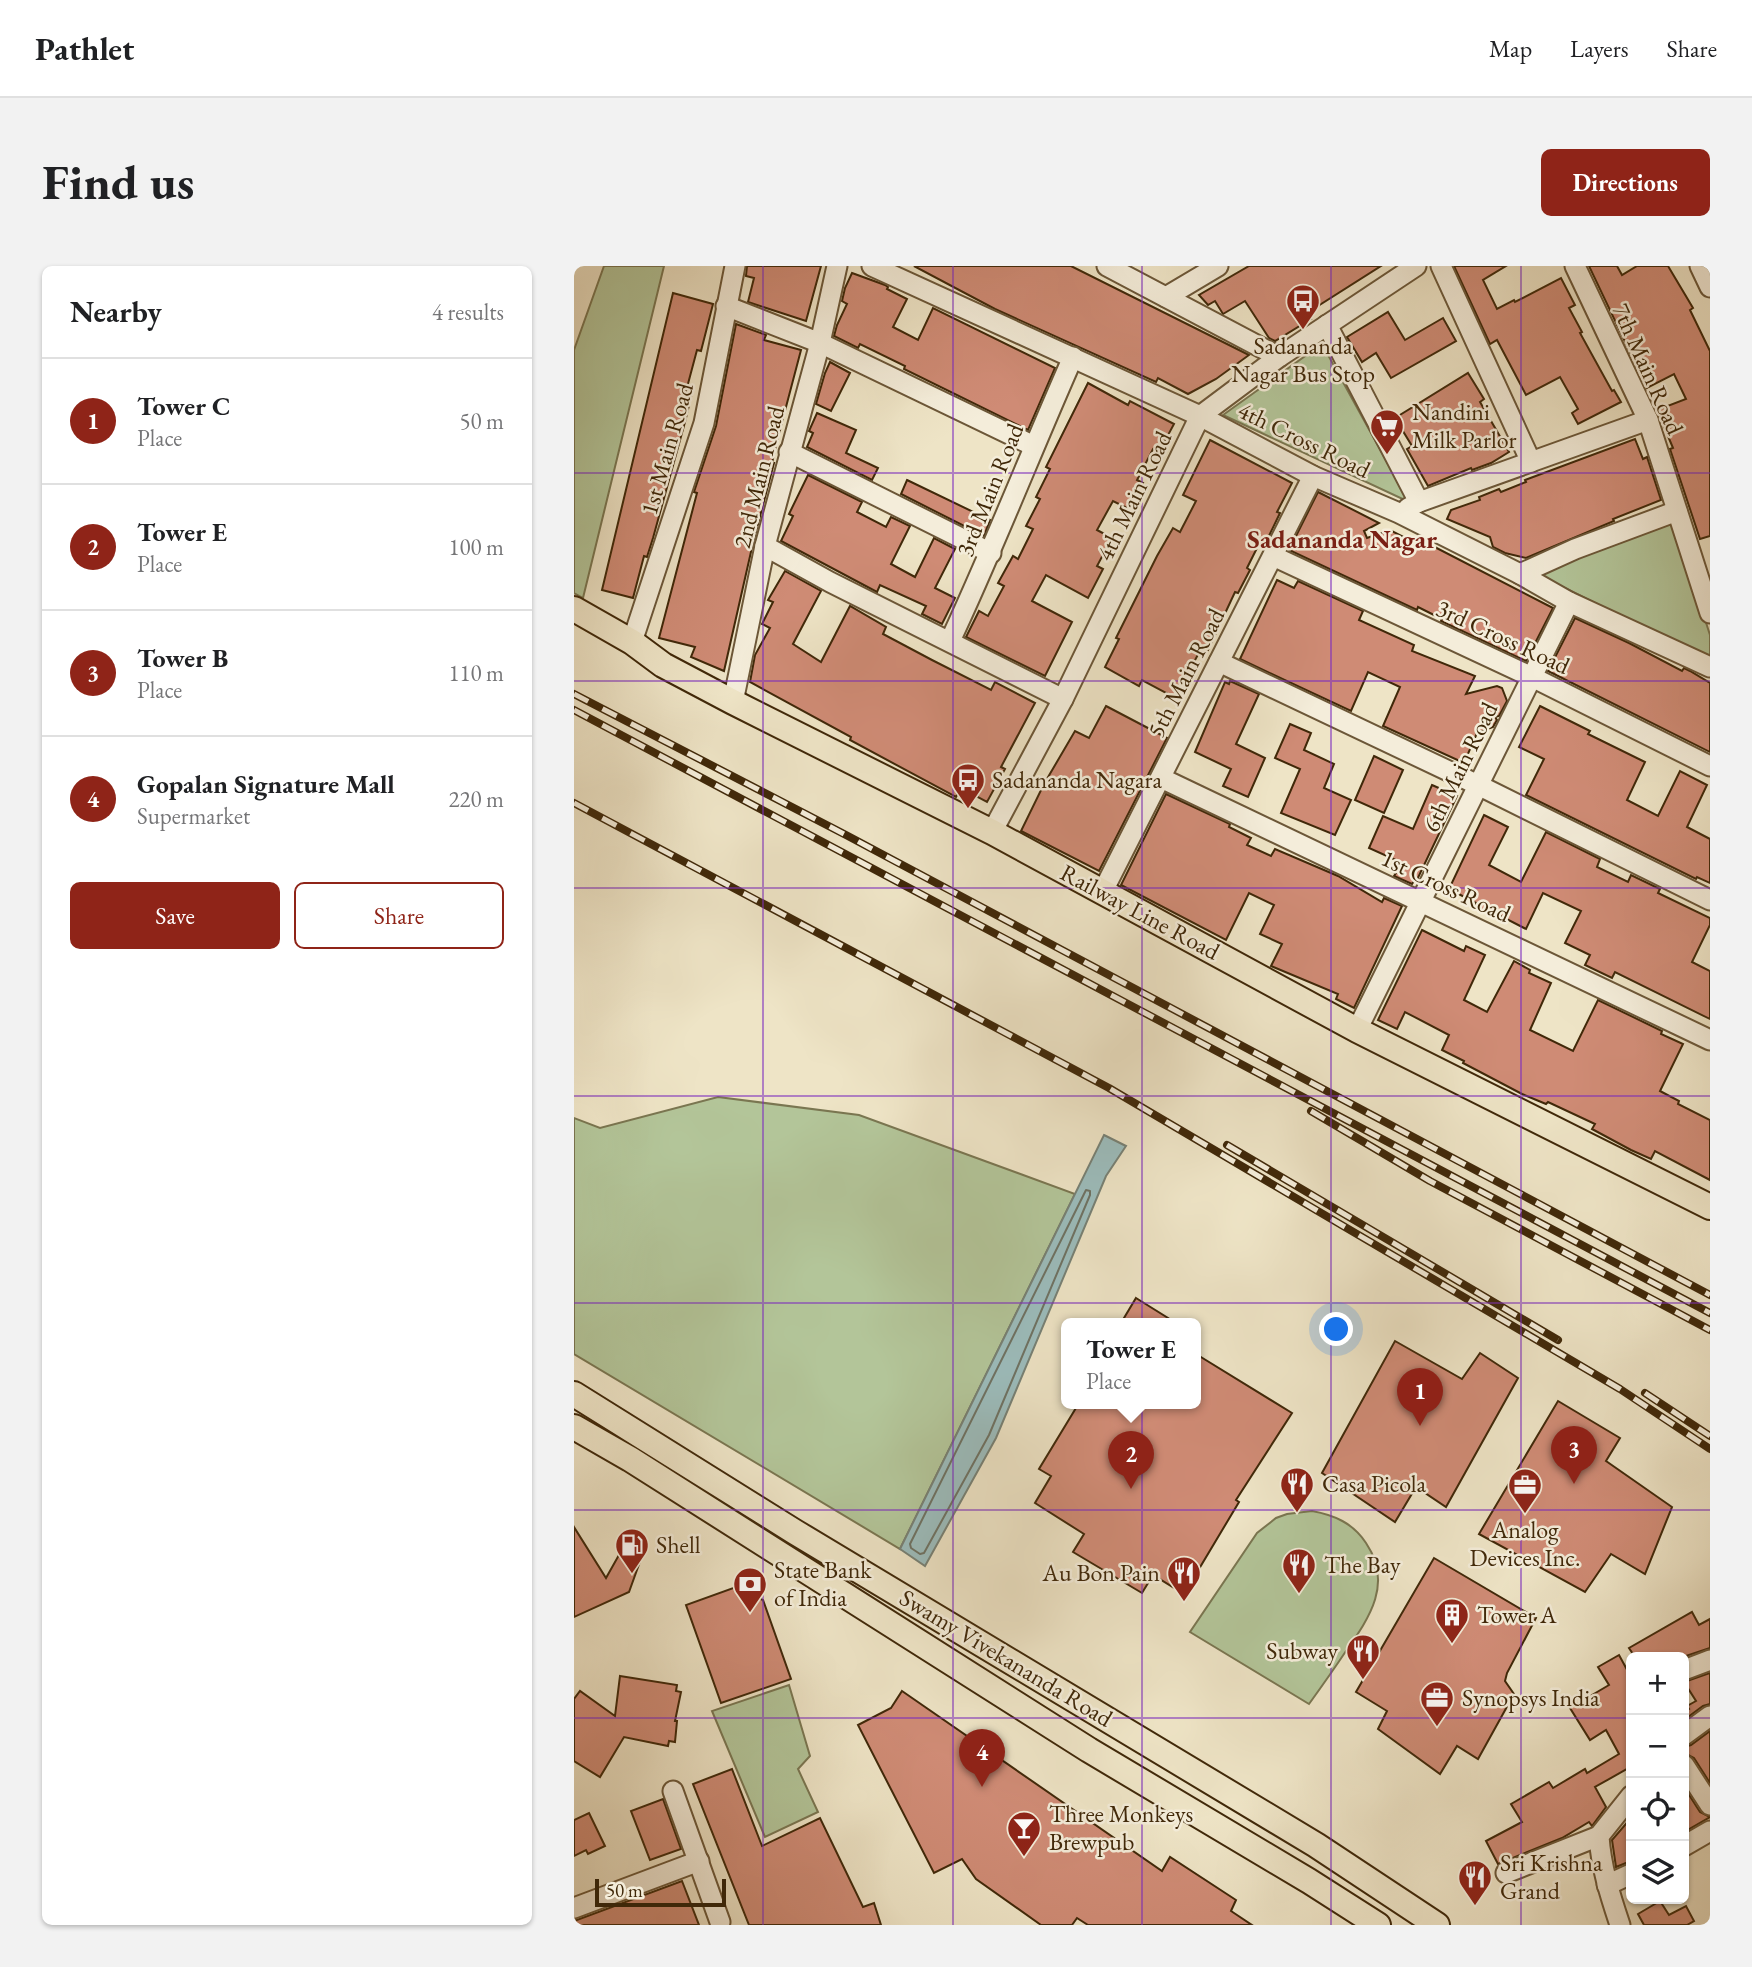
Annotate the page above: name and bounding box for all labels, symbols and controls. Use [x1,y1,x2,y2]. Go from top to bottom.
text: Pathlet [35,27,134,70]
text: Map [1489,33,1532,64]
text: Layers [1570,33,1629,64]
text: Share [1667,33,1717,64]
button: Directions [1541,149,1710,216]
text: Find us [42,150,194,214]
bus stop icon: Sadananda Nagar Bus Stop [1284,282,1322,331]
text: Nearby [70,292,162,331]
text: 4 results [432,297,504,327]
street label: 7th Main Road [1606,298,1692,440]
place label: Sadananda Nagar Bus Stop [1231,330,1375,389]
street label: 1st Main Road [633,378,700,518]
text: Tower C [137,389,231,423]
street label: 4th Cross Road [1233,394,1376,485]
place label: Nandini Milk Parlor [1412,396,1517,455]
street label: 2nd Main Road [726,402,791,551]
text: 1 [87,406,99,436]
text: 50 m [459,406,504,436]
supermarket icon: Nandini Milk Parlor [1368,407,1406,456]
street label: 3rd Main Road [949,418,1031,561]
text: Place [137,423,182,453]
street label: 4th Main Road [1089,425,1179,566]
text: Tower E [137,515,227,549]
district label: Sadananda Nagar [1247,522,1437,556]
text: 2 [87,532,99,562]
text: 100 m [448,532,504,562]
text: Place [137,549,182,579]
street label: 3rd Cross Road [1431,592,1576,681]
street label: 5th Main Road [1140,602,1232,742]
text: Tower B [137,641,228,675]
text: 3 [87,658,99,688]
text: 110 m [448,658,504,688]
text: Place [137,675,182,705]
street label: 6th Main Road [1415,696,1505,837]
bus stop icon: Sadananda Nagara [949,761,987,810]
place label: Sadananda Nagara [992,764,1163,795]
text: Gopalan Signature Mall [137,767,395,801]
text: 4 [87,784,99,814]
text: 220 m [448,784,504,814]
text: Supermarket [137,801,250,831]
street label: 1st Cross Road [1377,842,1517,929]
street label: Railway Line Road [1055,857,1226,967]
button: Save [70,882,280,949]
button: Share [294,882,504,949]
your location [1319,1312,1353,1346]
popup [1061,1318,1201,1409]
text: Tower E [1086,1332,1176,1366]
text: Place [1086,1366,1131,1396]
pin: 1 [1397,1368,1443,1426]
pin: 3 [1551,1426,1597,1484]
pin: 2 [1108,1431,1154,1489]
restaurant icon: Casa Picola [1278,1465,1316,1514]
office icon: Analog Devices Inc. [1506,1466,1544,1515]
place label: Casa Picola [1322,1468,1426,1499]
place label: Analog Devices Inc. [1469,1514,1581,1573]
fuel station icon: Shell [613,1526,651,1575]
place label: Shell [656,1529,701,1560]
restaurant icon: The Bay [1280,1546,1318,1595]
place label: The Bay [1324,1549,1401,1580]
place label: State Bank of India [774,1554,872,1613]
restaurant icon: Au Bon Pain [1165,1554,1203,1603]
place label: Au Bon Pain [1041,1557,1160,1588]
bank icon: State Bank of India [731,1565,769,1614]
street label: Swamy Vivekananda Road [894,1582,1119,1734]
building icon: Tower A [1433,1596,1471,1645]
place label: Tower A [1477,1599,1557,1630]
restaurant icon: Subway [1344,1632,1382,1681]
place label: Subway [1266,1635,1338,1666]
map controls [1626,1652,1689,1904]
button: + [1626,1652,1689,1715]
office icon: Synopsys India [1418,1679,1456,1728]
place label: Synopsys India [1462,1682,1600,1713]
button: − [1626,1715,1689,1778]
pin: 4 [959,1729,1005,1787]
button: locate [1626,1778,1689,1841]
place label: Three Monkeys Brewpub [1049,1798,1193,1857]
bar icon: Three Monkeys Brewpub [1005,1809,1043,1858]
button: layers [1626,1841,1689,1904]
place label: Sri Krishna Grand [1500,1847,1603,1906]
restaurant icon: Sri Krishna Grand [1456,1858,1494,1907]
scale bar [595,1876,726,1908]
text: 50 m [606,1878,643,1903]

